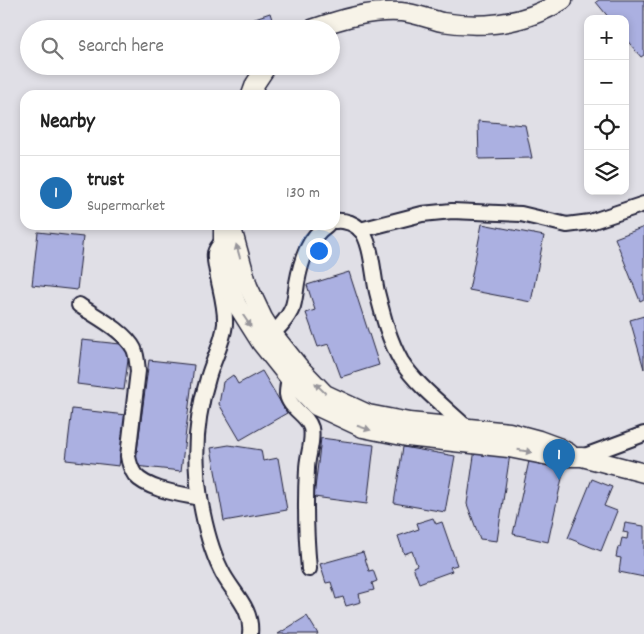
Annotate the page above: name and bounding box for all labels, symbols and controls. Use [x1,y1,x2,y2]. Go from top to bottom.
map controls [584,15,629,195]
button: + [584,15,629,60]
search box [20,20,340,75]
icon: search [38,34,66,62]
text: Search here [78,34,164,61]
button: − [584,60,629,105]
button: locate [584,105,629,150]
text: Nearby [40,108,95,138]
button: layers [584,150,629,195]
text: trust [87,168,124,195]
text: 1 [54,182,58,205]
text: 130 m [286,182,320,205]
text: Supermarket [87,195,165,218]
your location [306,238,332,264]
one-way arrow [234,243,242,258]
one-way arrow [242,315,252,328]
one-way arrow [314,382,326,394]
one-way arrow [357,424,372,432]
pin: 1 [543,439,575,480]
one-way arrow [517,447,533,455]

